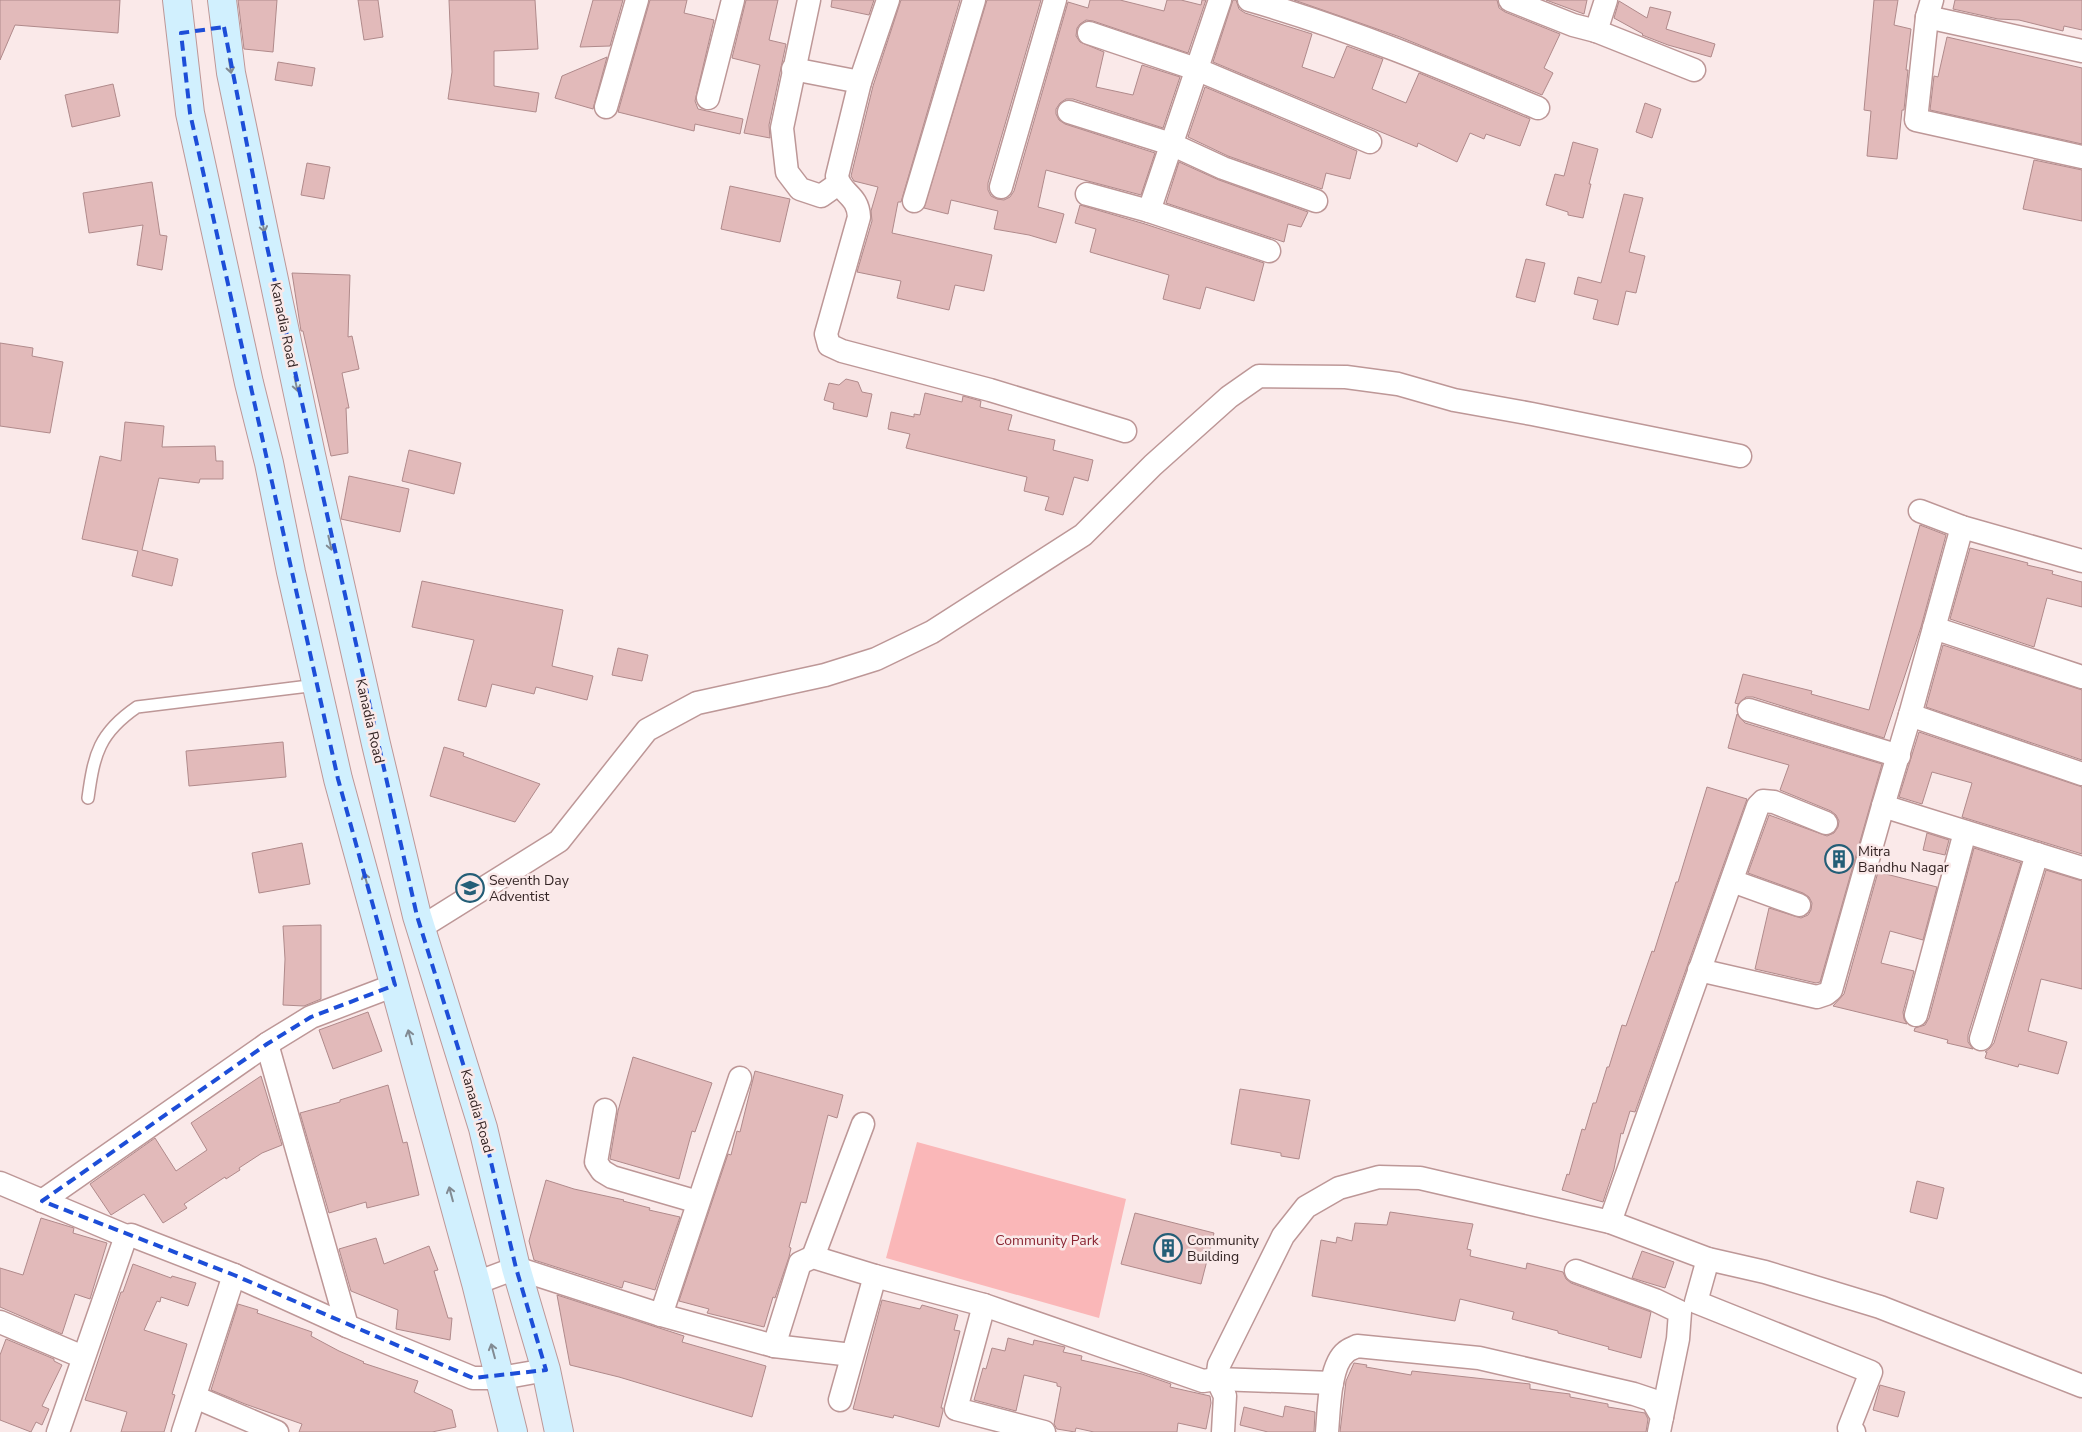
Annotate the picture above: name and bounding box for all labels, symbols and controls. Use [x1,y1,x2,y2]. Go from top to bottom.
one-way arrow [226,57,236,73]
one-way arrow [258,216,268,232]
street label: Kanadia Road [266,281,302,369]
one-way arrow [292,376,301,392]
one-way arrow [326,534,335,550]
street label: Kanadia Road [351,677,389,765]
place label: Mitra Bandhu Nagar [1858,842,1949,877]
building icon: Mitra Bandhu Nagar [1824,844,1854,874]
place label: Seventh Day Adventist [489,871,570,906]
one-way arrow [361,873,370,889]
school or university icon: Seventh Day Adventist [455,873,485,903]
one-way arrow [404,1029,414,1045]
street label: Kanadia Road [456,1067,498,1155]
one-way arrow [446,1186,456,1202]
park label: Community Park [995,1231,1100,1250]
place label: Community Building [1187,1231,1260,1266]
building icon: Community Building [1153,1233,1183,1263]
one-way arrow [488,1343,498,1359]

